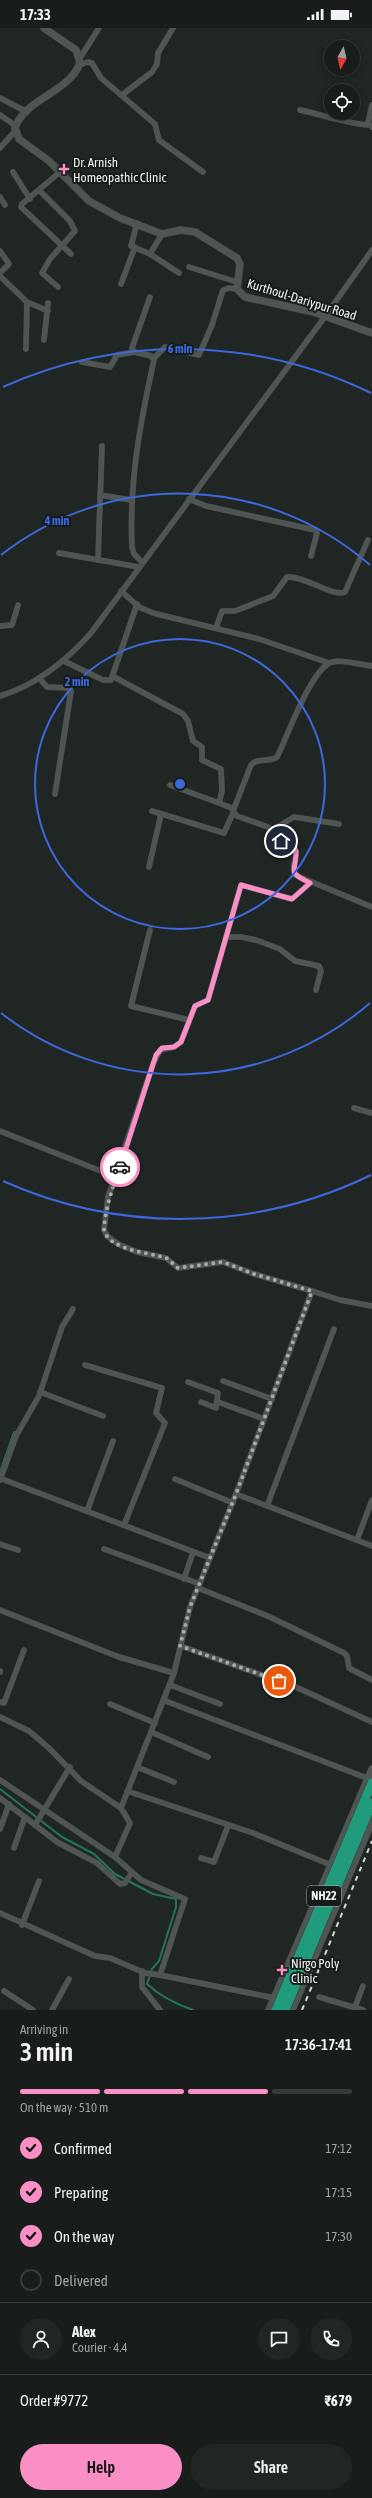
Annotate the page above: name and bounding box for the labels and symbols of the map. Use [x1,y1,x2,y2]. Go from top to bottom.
north arrow [324,40,360,76]
place label: Dr. Arnish Homeopathic Clinic [73,155,166,185]
marker: Dr. Arnish Homeopathic Clinic [58,163,70,175]
street label: Kurthoul-Dariypur Road [245,276,358,323]
text: 6 min [168,342,192,356]
text: 4 min [44,514,69,528]
text: 2 min [65,675,89,689]
centre of rings [173,777,187,791]
pin [264,824,298,858]
courier [100,1147,140,1187]
pin [262,1664,296,1698]
road number: NH22 [307,1886,341,1906]
place label: Nirgo Poly Clinic [291,1956,340,1986]
marker: Nirgo Poly Clinic [276,1964,288,1976]

